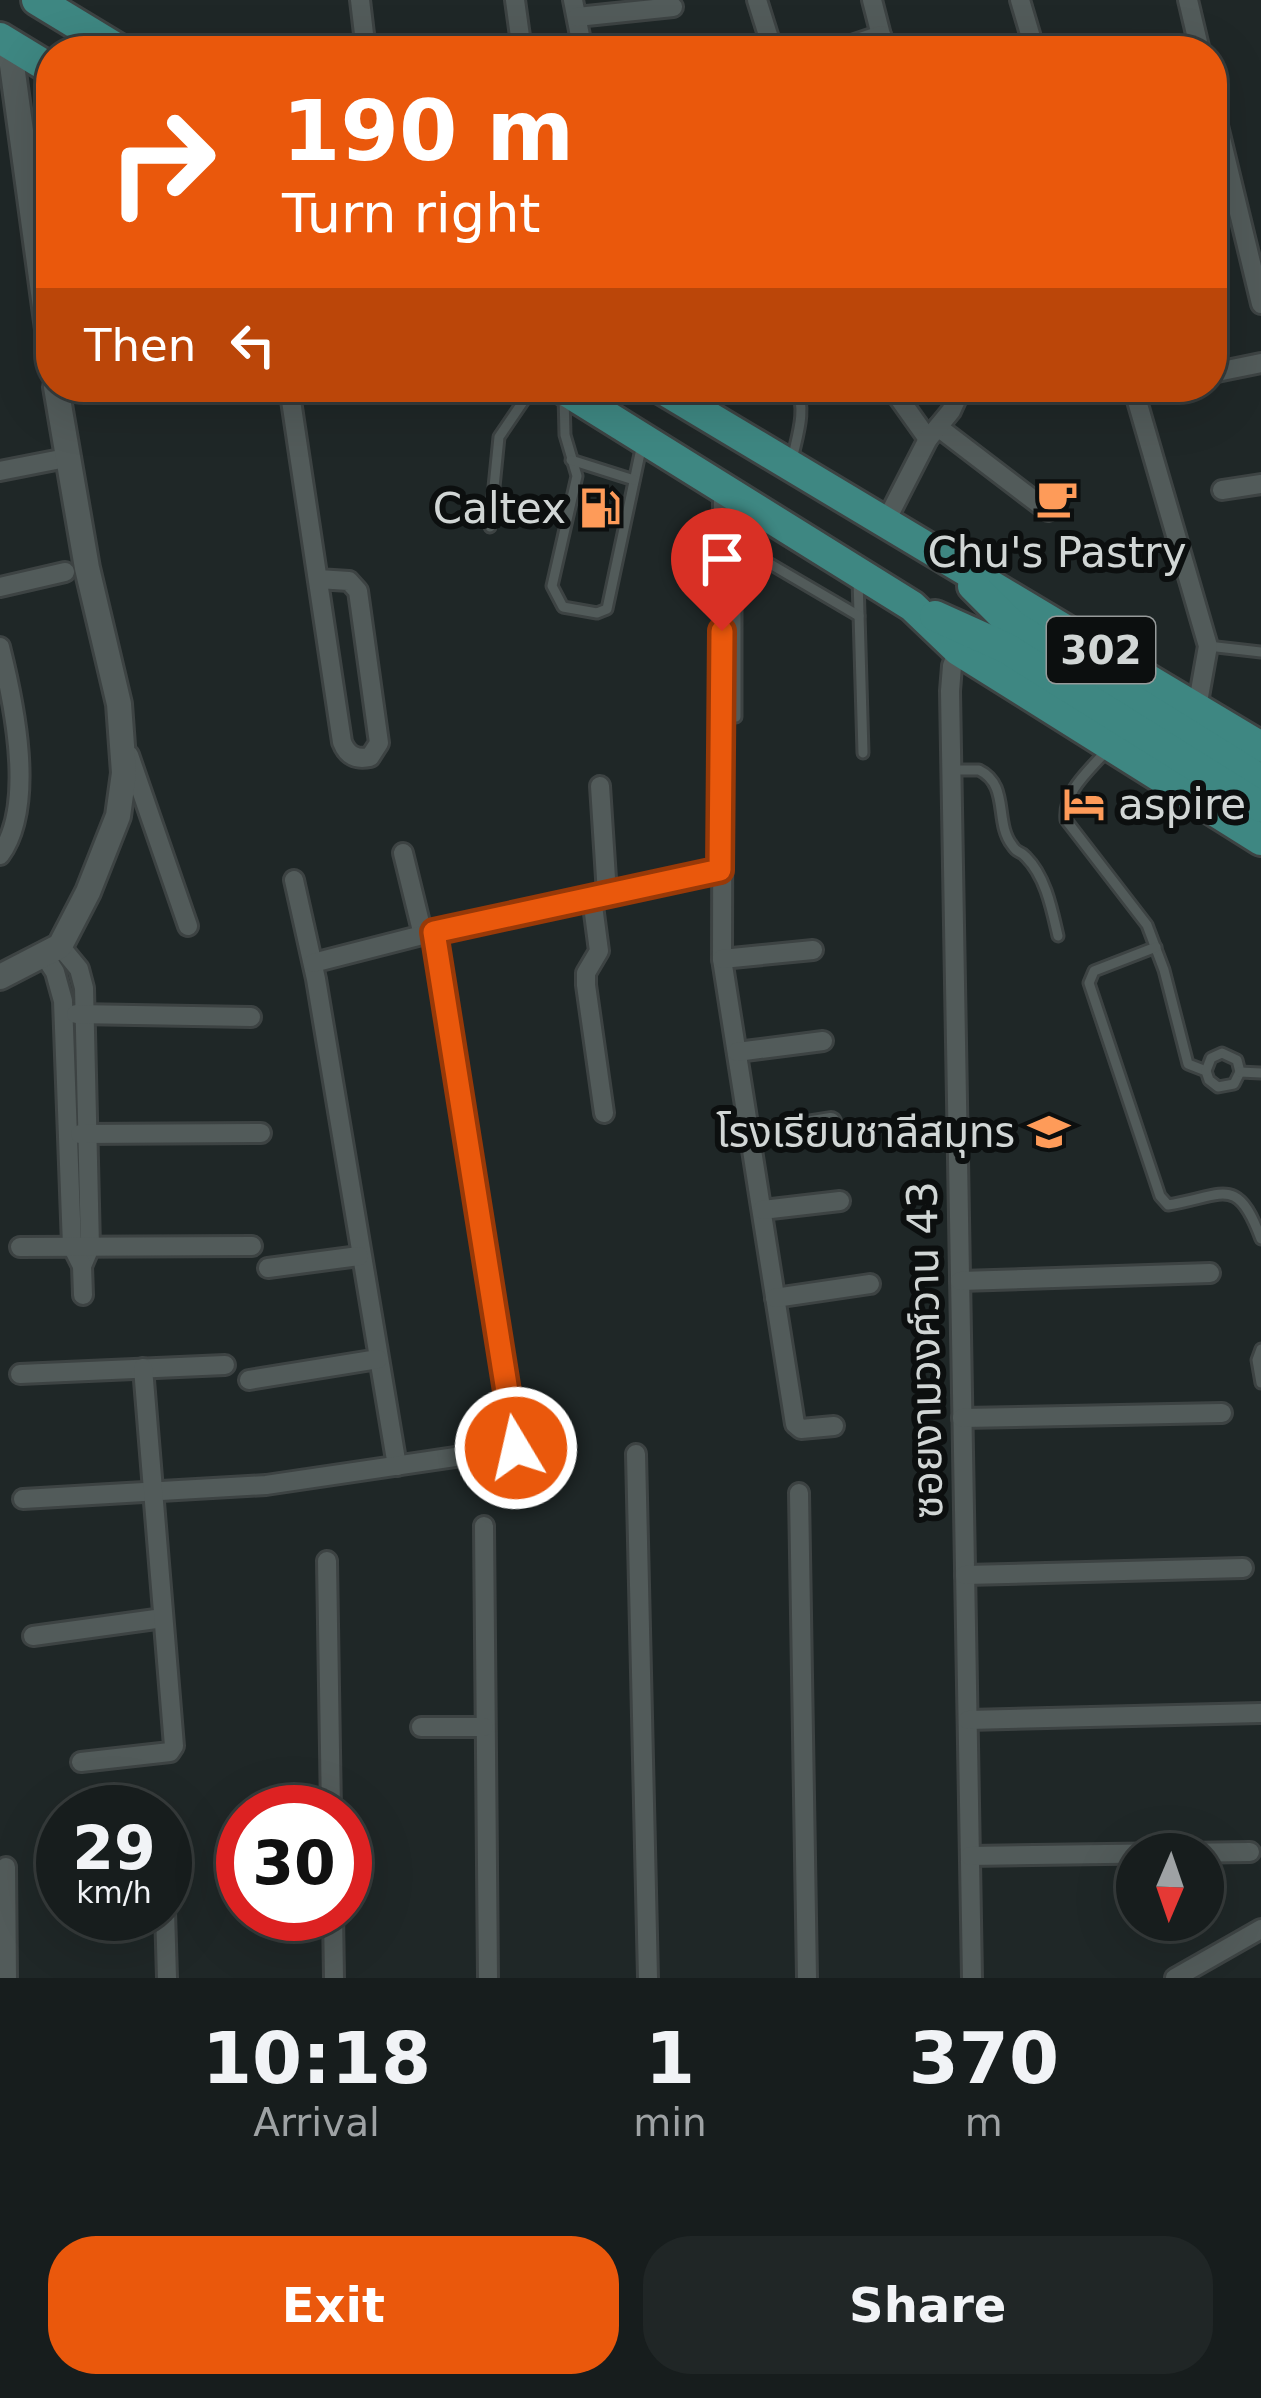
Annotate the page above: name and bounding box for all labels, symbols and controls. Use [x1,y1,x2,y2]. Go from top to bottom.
text: 190 m [282,82,574,180]
icon: right [84,84,240,240]
text: Turn right [282,182,541,245]
icon: left [220,312,286,378]
text: Then [84,319,196,372]
cafe icon: Chu's Pastry [1034,475,1080,521]
place label: Caltex [433,484,566,533]
fuel station icon: Caltex [577,485,623,531]
pin [671,508,773,631]
icon: arrive [689,526,755,592]
place label: Chu's Pastry [928,528,1187,577]
road number: 302 [1047,617,1155,683]
place label: aspire [1118,780,1246,829]
hotel icon: aspire [1061,781,1107,827]
place label: โรงเรียนชาลีสมุทร [716,1108,1015,1158]
school or university icon: โรงเรียนชาลีสมุทร [1026,1109,1072,1155]
street label: ซอยงามวงศ์วาน 43 [898,1181,952,1519]
position arrow [453,1385,579,1511]
speed limit sign: 30 [216,1785,372,1941]
text: 29 [72,1813,156,1883]
north arrow [1116,1833,1224,1941]
map controls [1116,1833,1224,1941]
text: km/h [76,1875,152,1910]
text: 10:18 [202,2016,431,2100]
text: 1 [645,2016,695,2100]
text: 370 [909,2016,1059,2100]
text: Arrival [253,2100,380,2145]
text: min [633,2100,707,2145]
text: m [965,2100,1003,2145]
button: Exit [48,2236,619,2374]
button: Share [643,2236,1213,2374]

